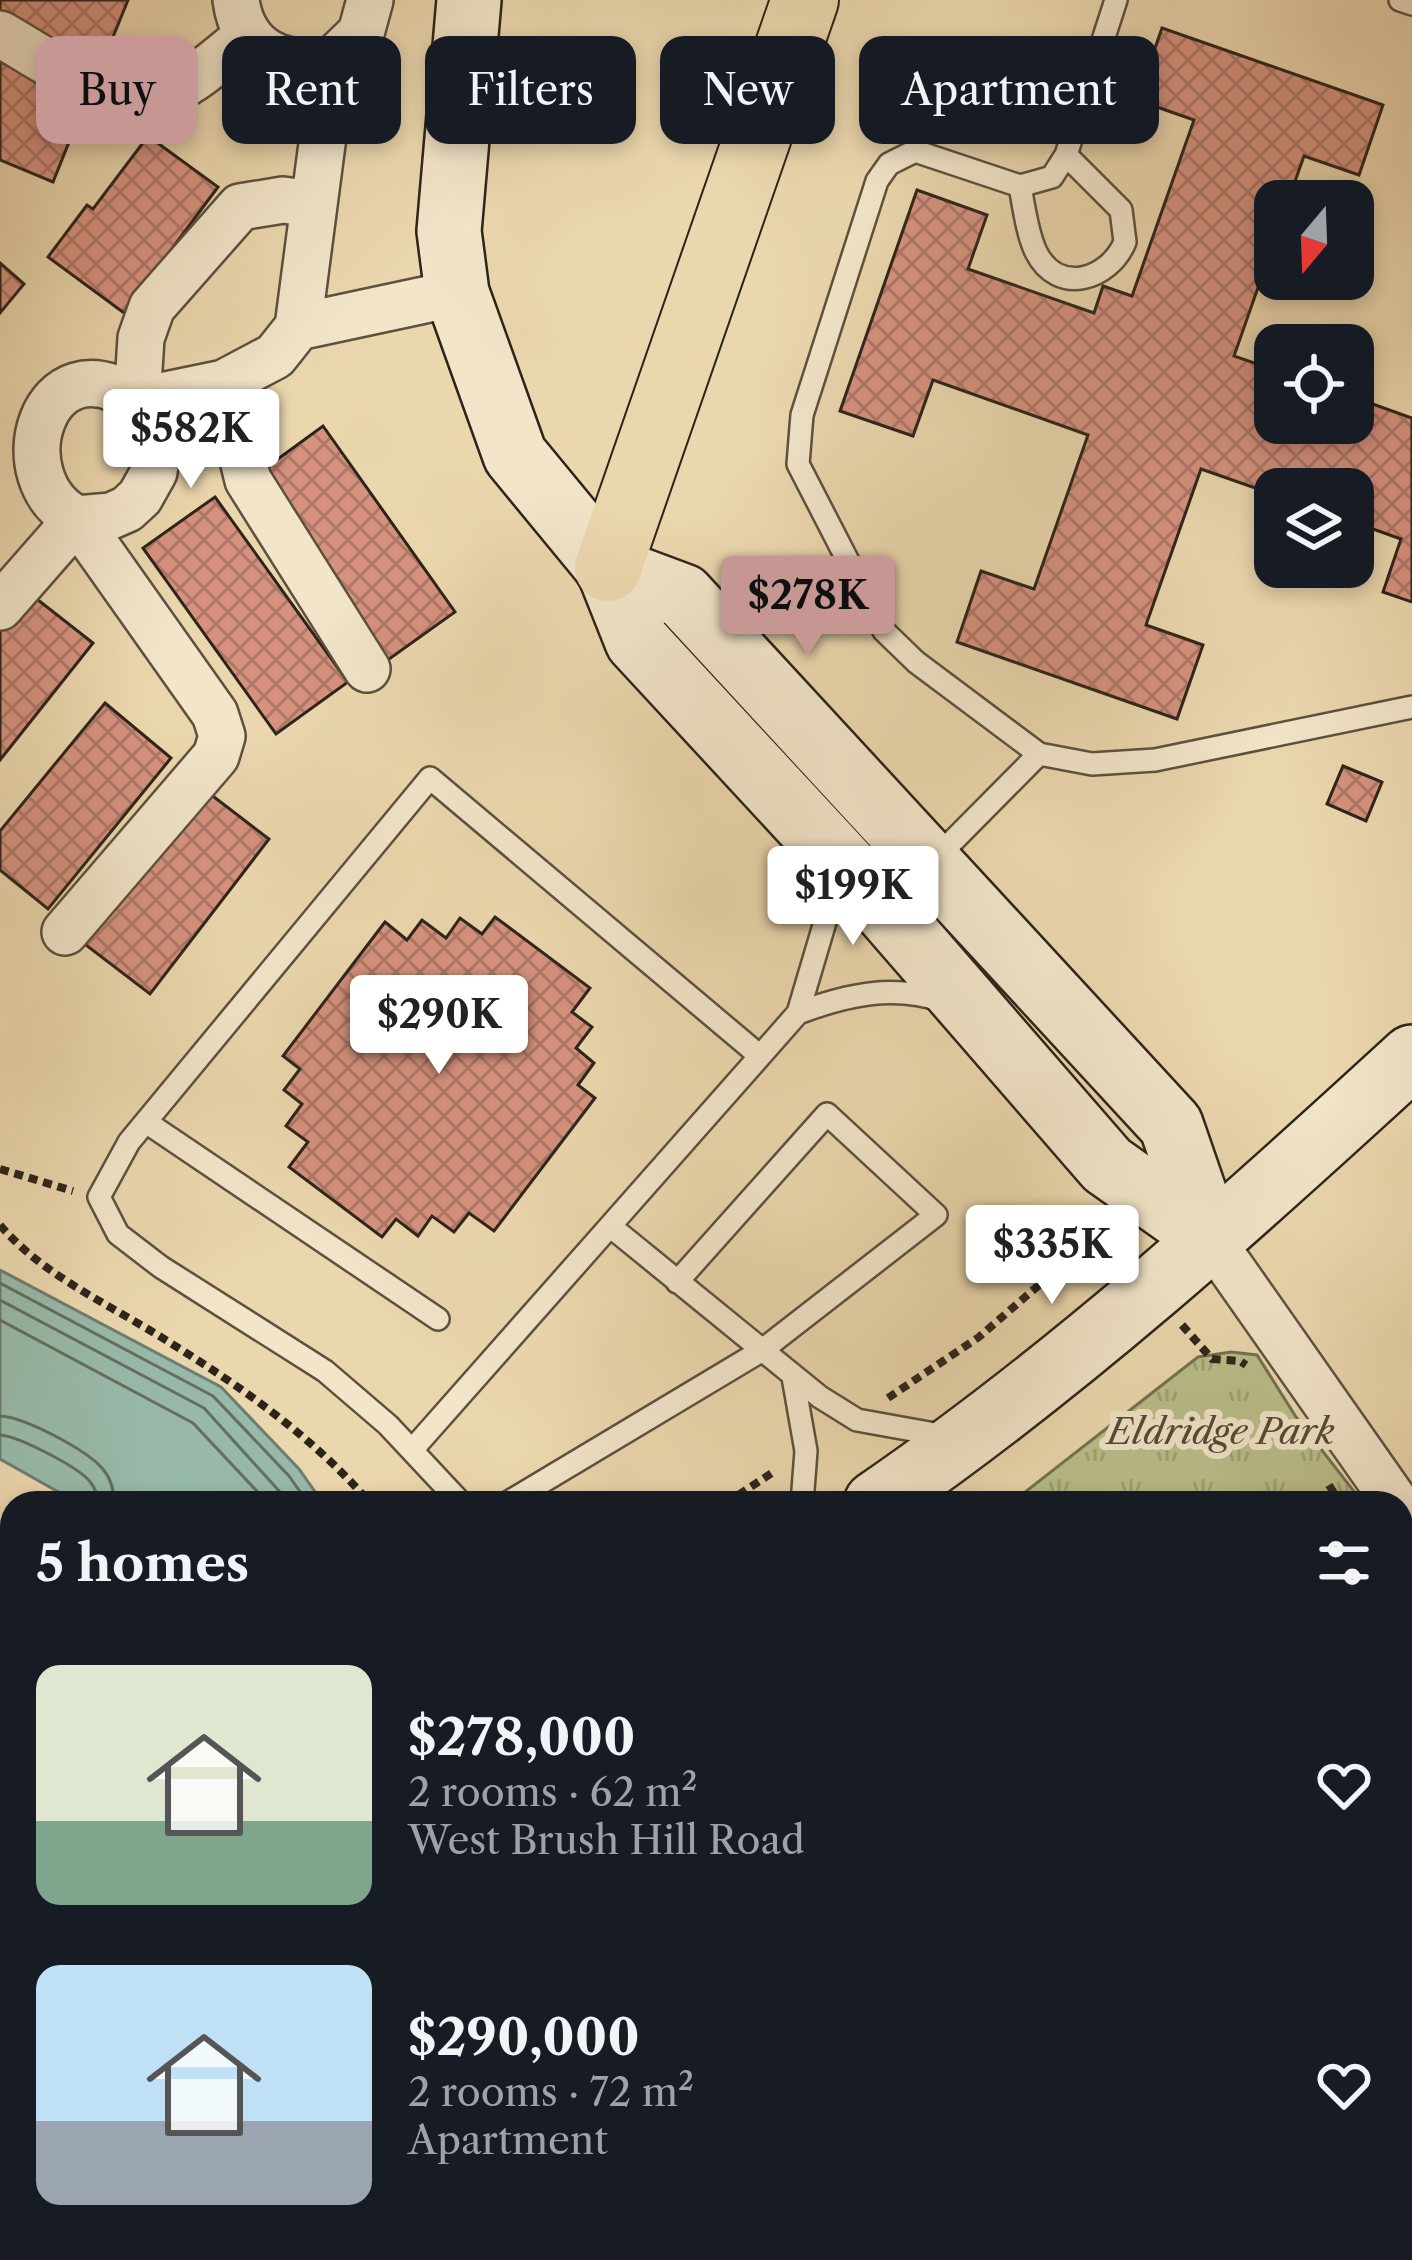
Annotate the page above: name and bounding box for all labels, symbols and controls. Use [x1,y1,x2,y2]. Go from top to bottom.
chip: Buy [36,36,198,144]
chip: Rent [222,36,401,144]
chip: Filters [425,36,636,144]
chip: New [660,36,835,144]
chip: Apartment [859,36,1159,144]
north arrow [1254,180,1374,300]
map controls [1254,180,1374,588]
button: locate [1254,324,1374,444]
pin: $582K [107,389,275,491]
text: $582K [130,404,252,452]
button: layers [1254,468,1374,588]
pin: $278K [724,556,892,658]
text: $278K [748,571,868,619]
pin: $199K [769,846,937,948]
text: $199K [794,861,912,909]
pin: $290K [355,975,523,1077]
text: $290K [377,990,501,1038]
pin: $335K [968,1205,1136,1307]
text: $335K [993,1220,1111,1268]
park label: Eldridge Park [1104,1409,1335,1453]
icon: filters [1311,1530,1377,1596]
text: 5 homes [36,1532,249,1594]
text: $278,000 [408,1706,635,1768]
icon: home [132,1713,276,1857]
icon: heart [1311,1752,1377,1818]
text: 2 rooms · 62 m² [408,1768,698,1816]
text: West Brush Hill Road [408,1816,805,1864]
text: $290,000 [408,2006,640,2068]
icon: home [132,2013,276,2157]
icon: heart [1311,2052,1377,2118]
text: 2 rooms · 72 m² [408,2068,694,2116]
text: Apartment [408,2116,608,2164]

